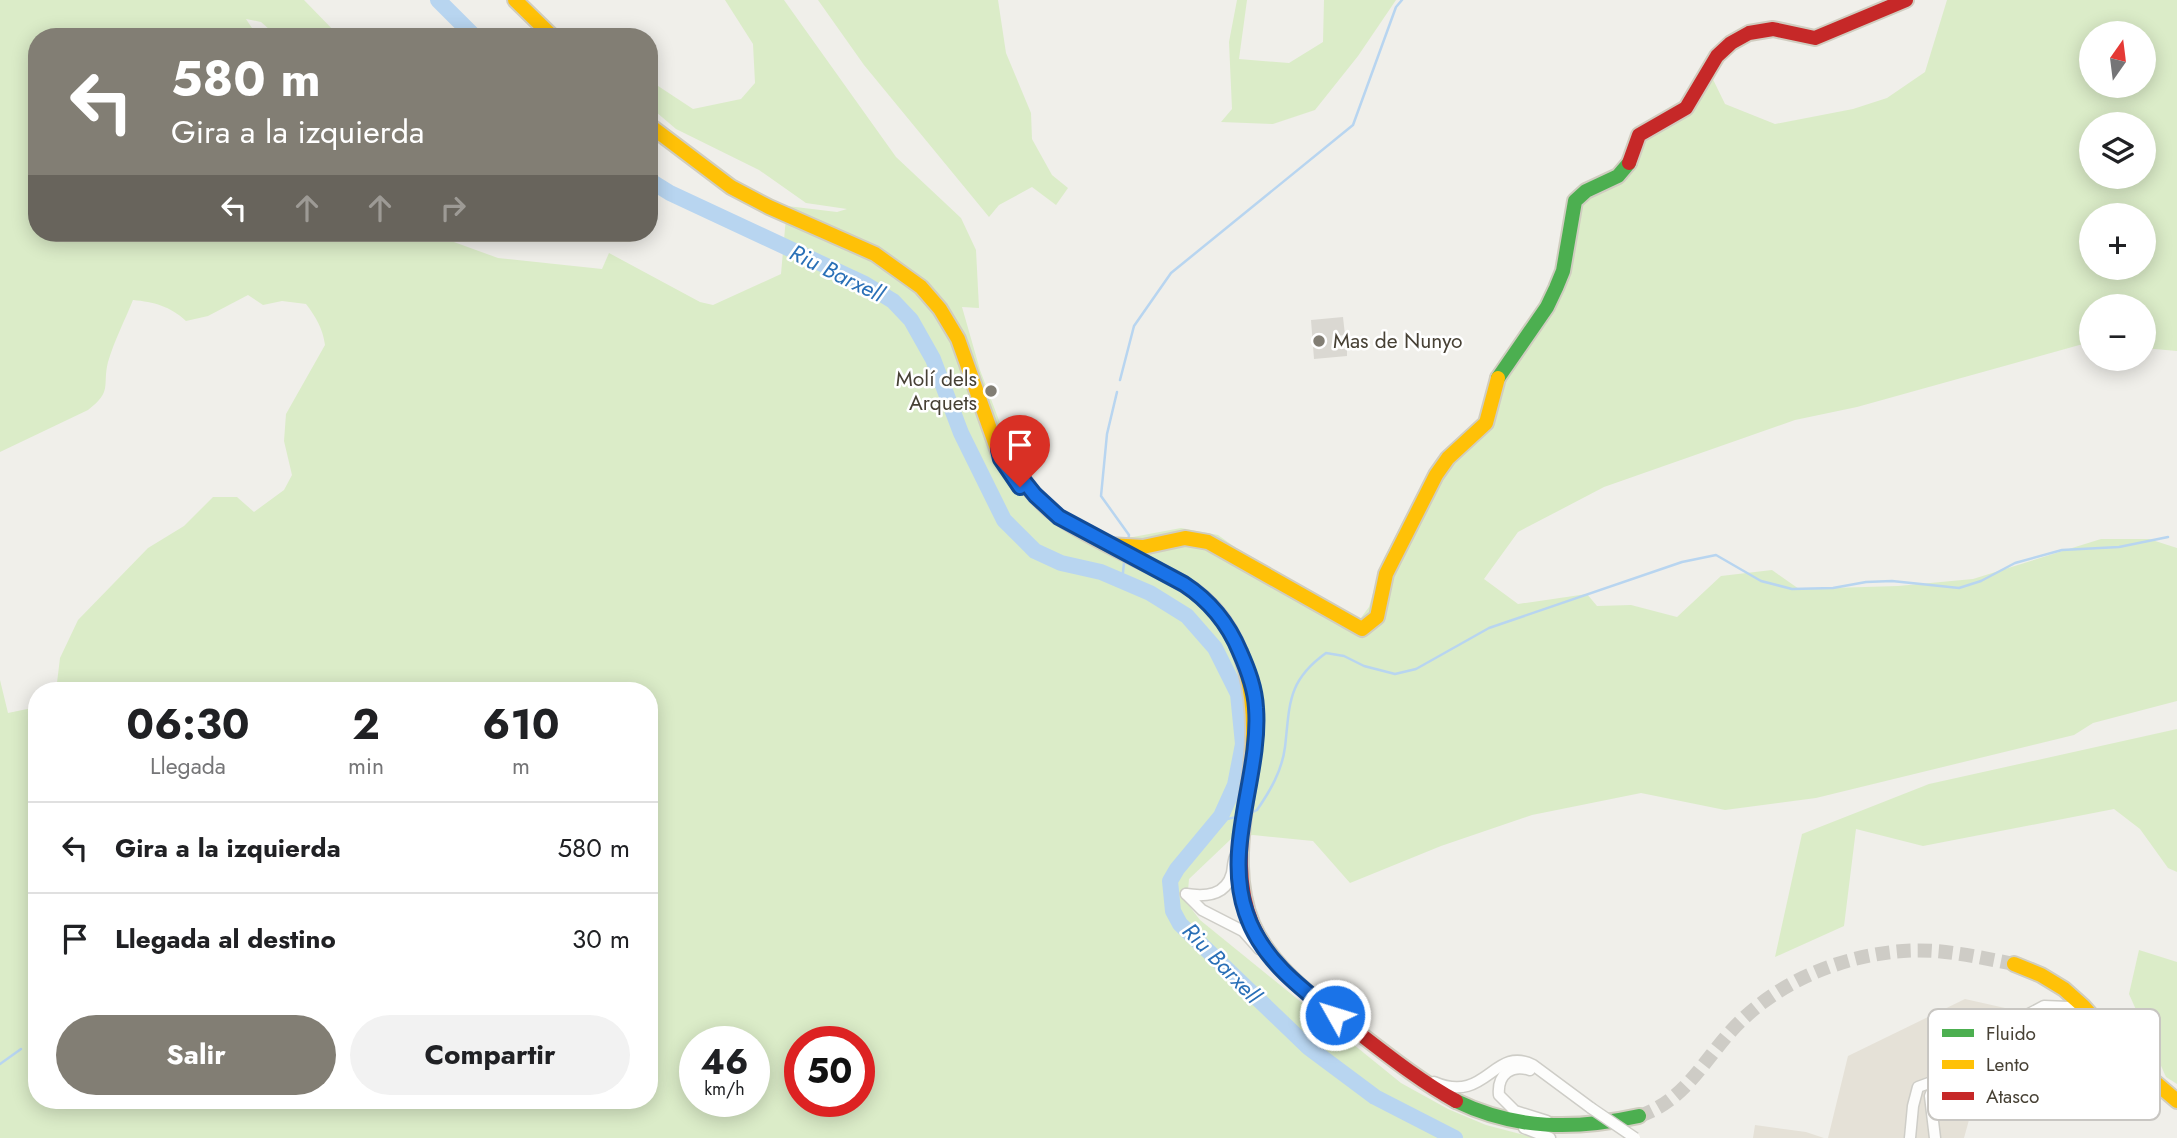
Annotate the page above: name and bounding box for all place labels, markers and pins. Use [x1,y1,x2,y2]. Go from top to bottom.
place label: Mas de Nunyo [1333,326,1463,356]
marker: Mas de Nunyo [1311,333,1327,349]
place label: Molí dels Arquets [896,364,977,418]
marker: Molí dels Arquets [983,383,999,399]
pin [990,415,1050,487]

